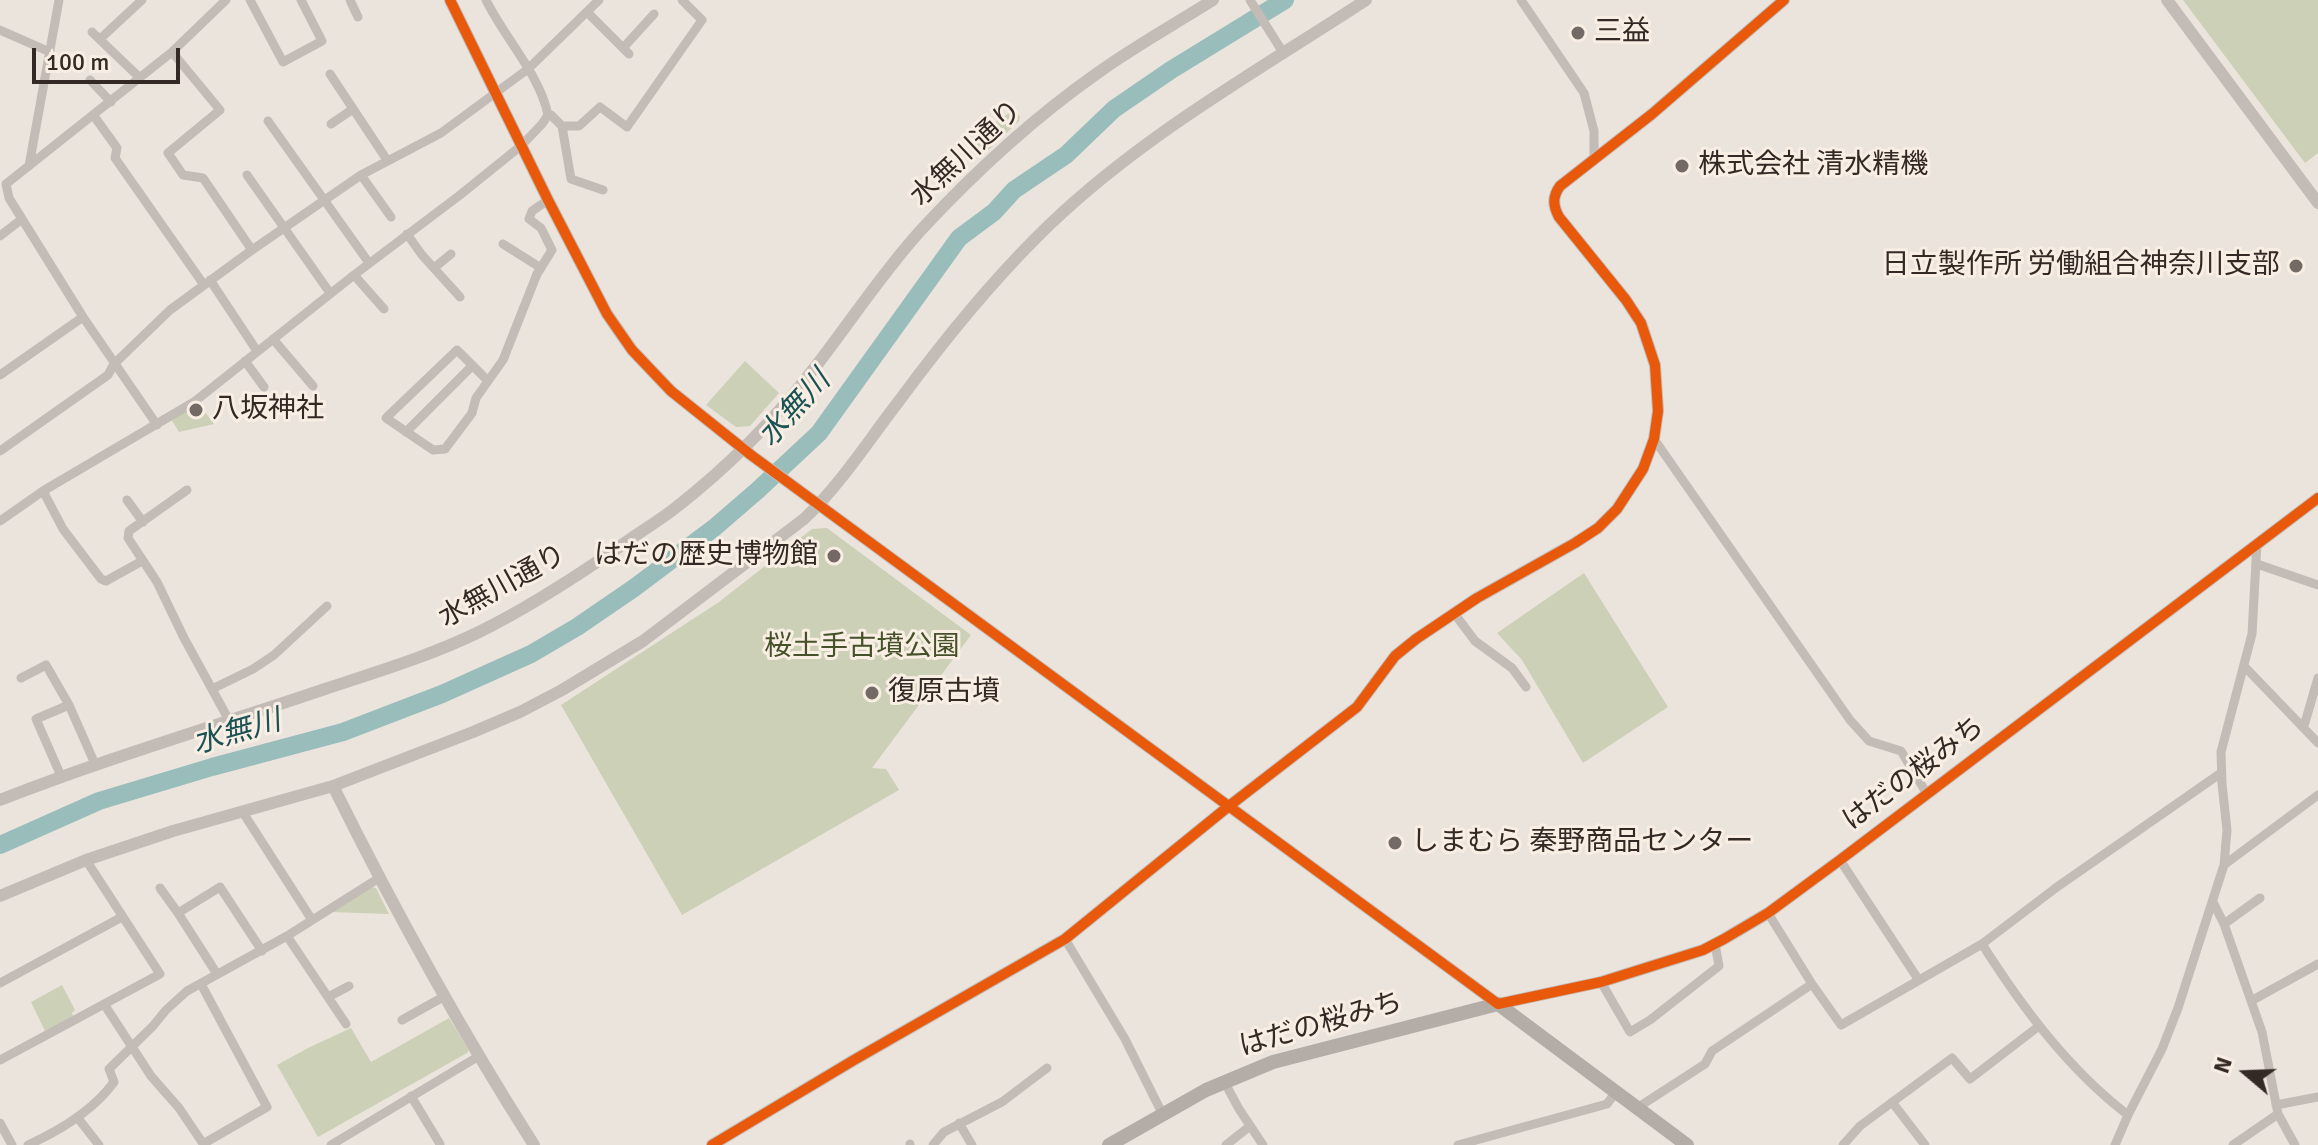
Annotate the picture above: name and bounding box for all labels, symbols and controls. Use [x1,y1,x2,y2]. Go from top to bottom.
place label: 三益 [1594,16,1650,50]
marker: 三益 [1569,24,1587,42]
scale bar [36,32,184,82]
text: 100 m [46,47,109,77]
street label: 水無川通り [904,94,1030,214]
place label: 株式会社 清水精機 [1698,149,1928,183]
marker: 株式会社 清水精機 [1673,157,1691,175]
place label: 日立製作所 労働組合神奈川支部 [1882,249,2280,283]
marker: 日立製作所 労働組合神奈川支部 [2287,257,2305,275]
water label: 水無川 [752,364,838,454]
place label: 八坂神社 [212,393,324,427]
marker: 八坂神社 [187,401,205,419]
street label: 水無川通り [434,538,572,636]
place label: はだの歴史博物館 [594,539,818,573]
marker: はだの歴史博物館 [825,547,843,565]
park label: 桜土手古墳公園 [764,631,960,665]
place label: 復原古墳 [888,676,1000,710]
marker: 復原古墳 [863,684,881,702]
water label: 水無川 [189,703,285,763]
street label: はだの桜みち [1837,710,1991,838]
place label: しまむら 秦野商品センター [1411,826,1753,860]
marker: しまむら 秦野商品センター [1386,834,1404,852]
street label: はだの桜みち [1236,986,1406,1064]
north arrow [2206,1033,2286,1113]
text: N [2208,1053,2238,1077]

